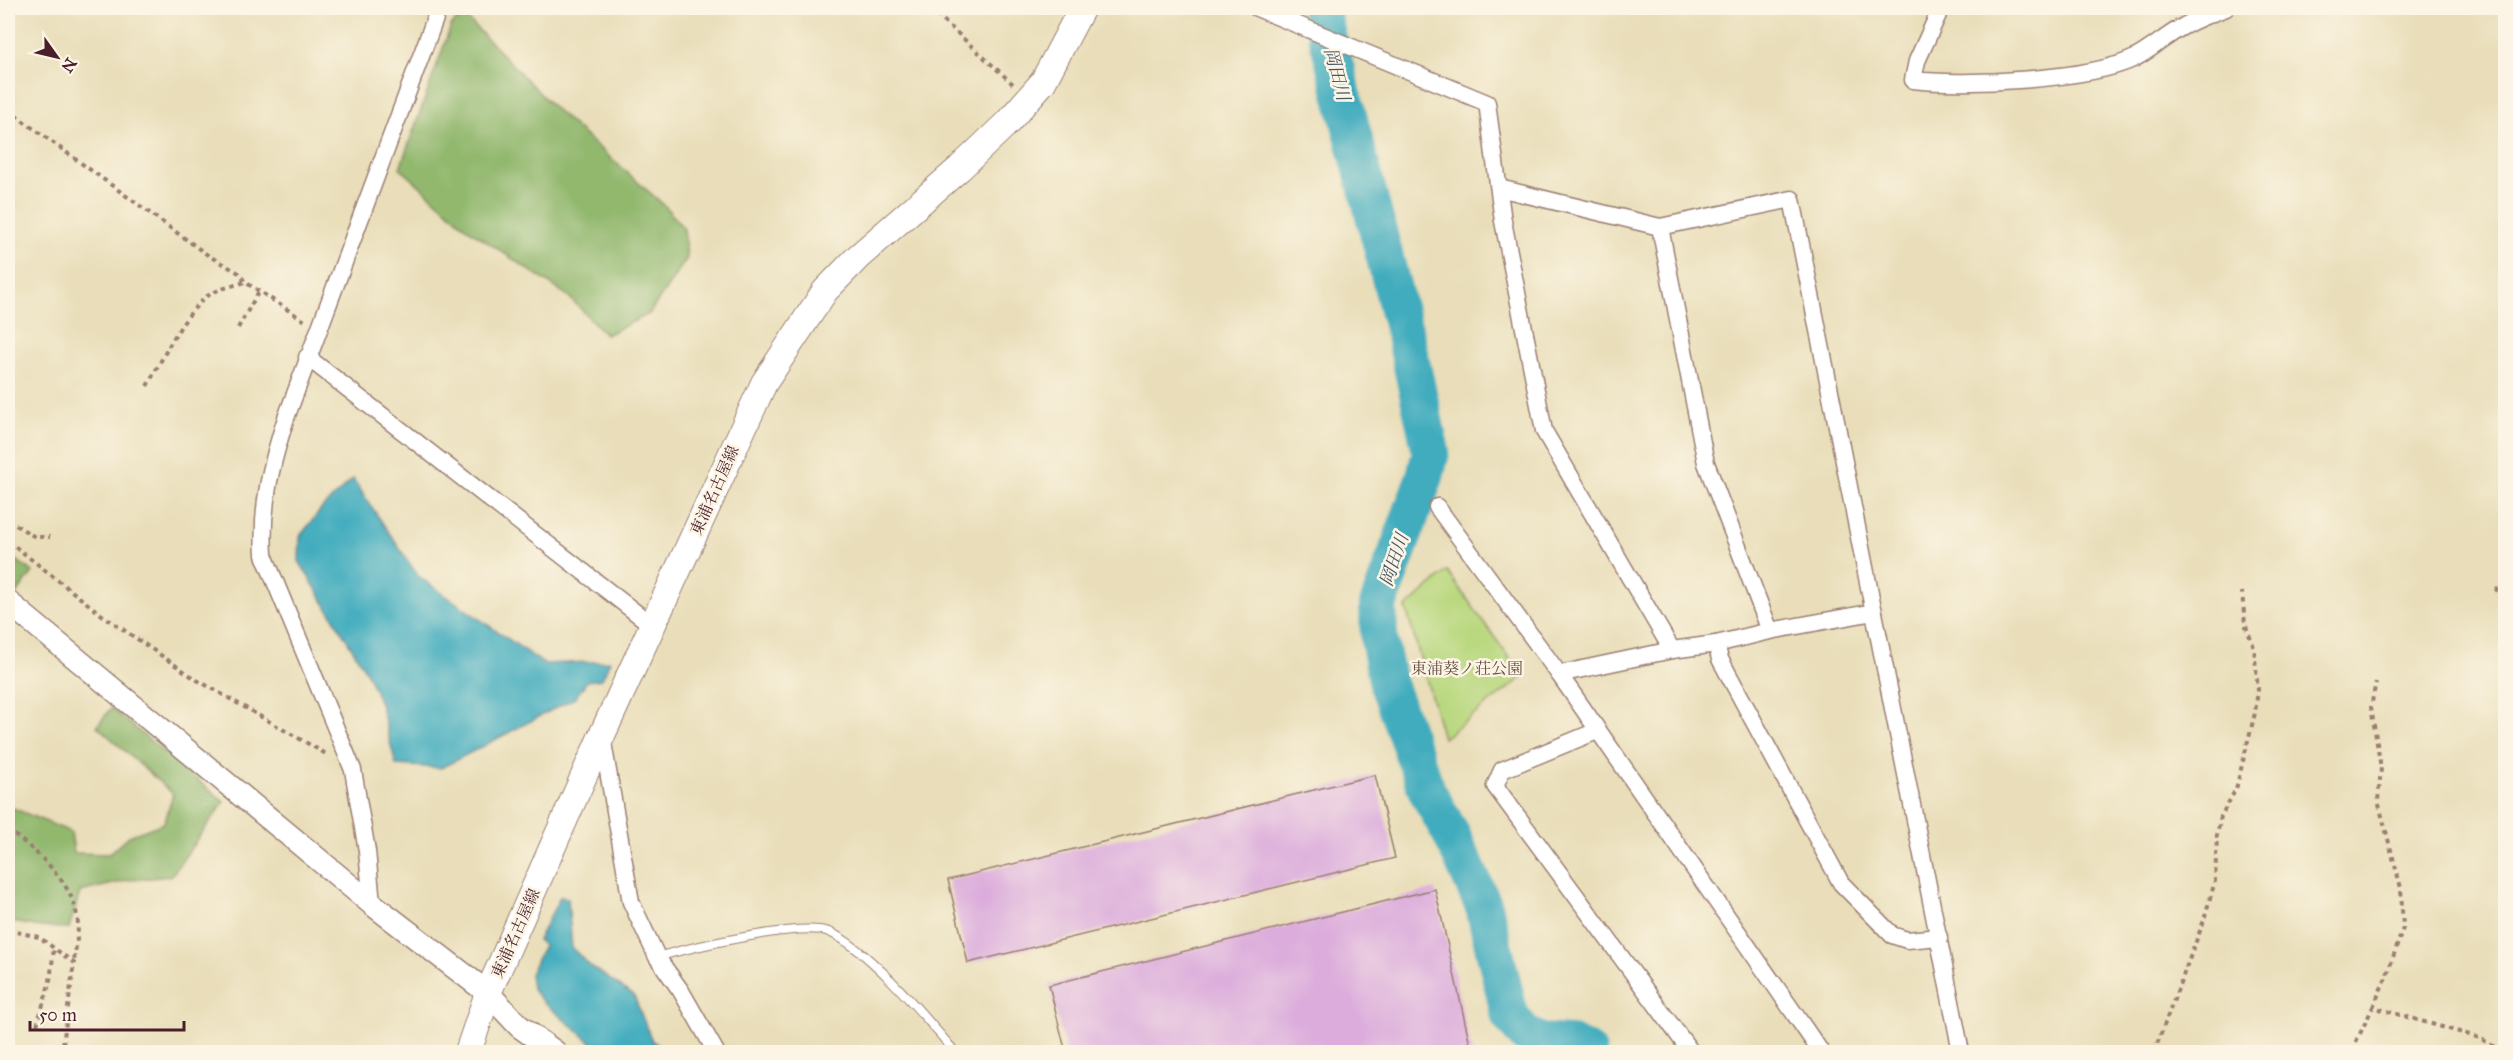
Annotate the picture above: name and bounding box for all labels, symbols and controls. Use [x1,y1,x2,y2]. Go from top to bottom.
north arrow [27,27,87,87]
water label: 岡田川 [1319,45,1355,105]
text: N [57,54,81,76]
street label: 東浦名古屋線 [686,442,743,538]
water label: 岡田川 [1375,529,1414,589]
park label: 東浦葵ノ荘公園 [1411,659,1523,678]
street label: 東浦名古屋線 [487,885,544,981]
scale bar [30,994,184,1032]
text: 50 m [39,1004,77,1026]

